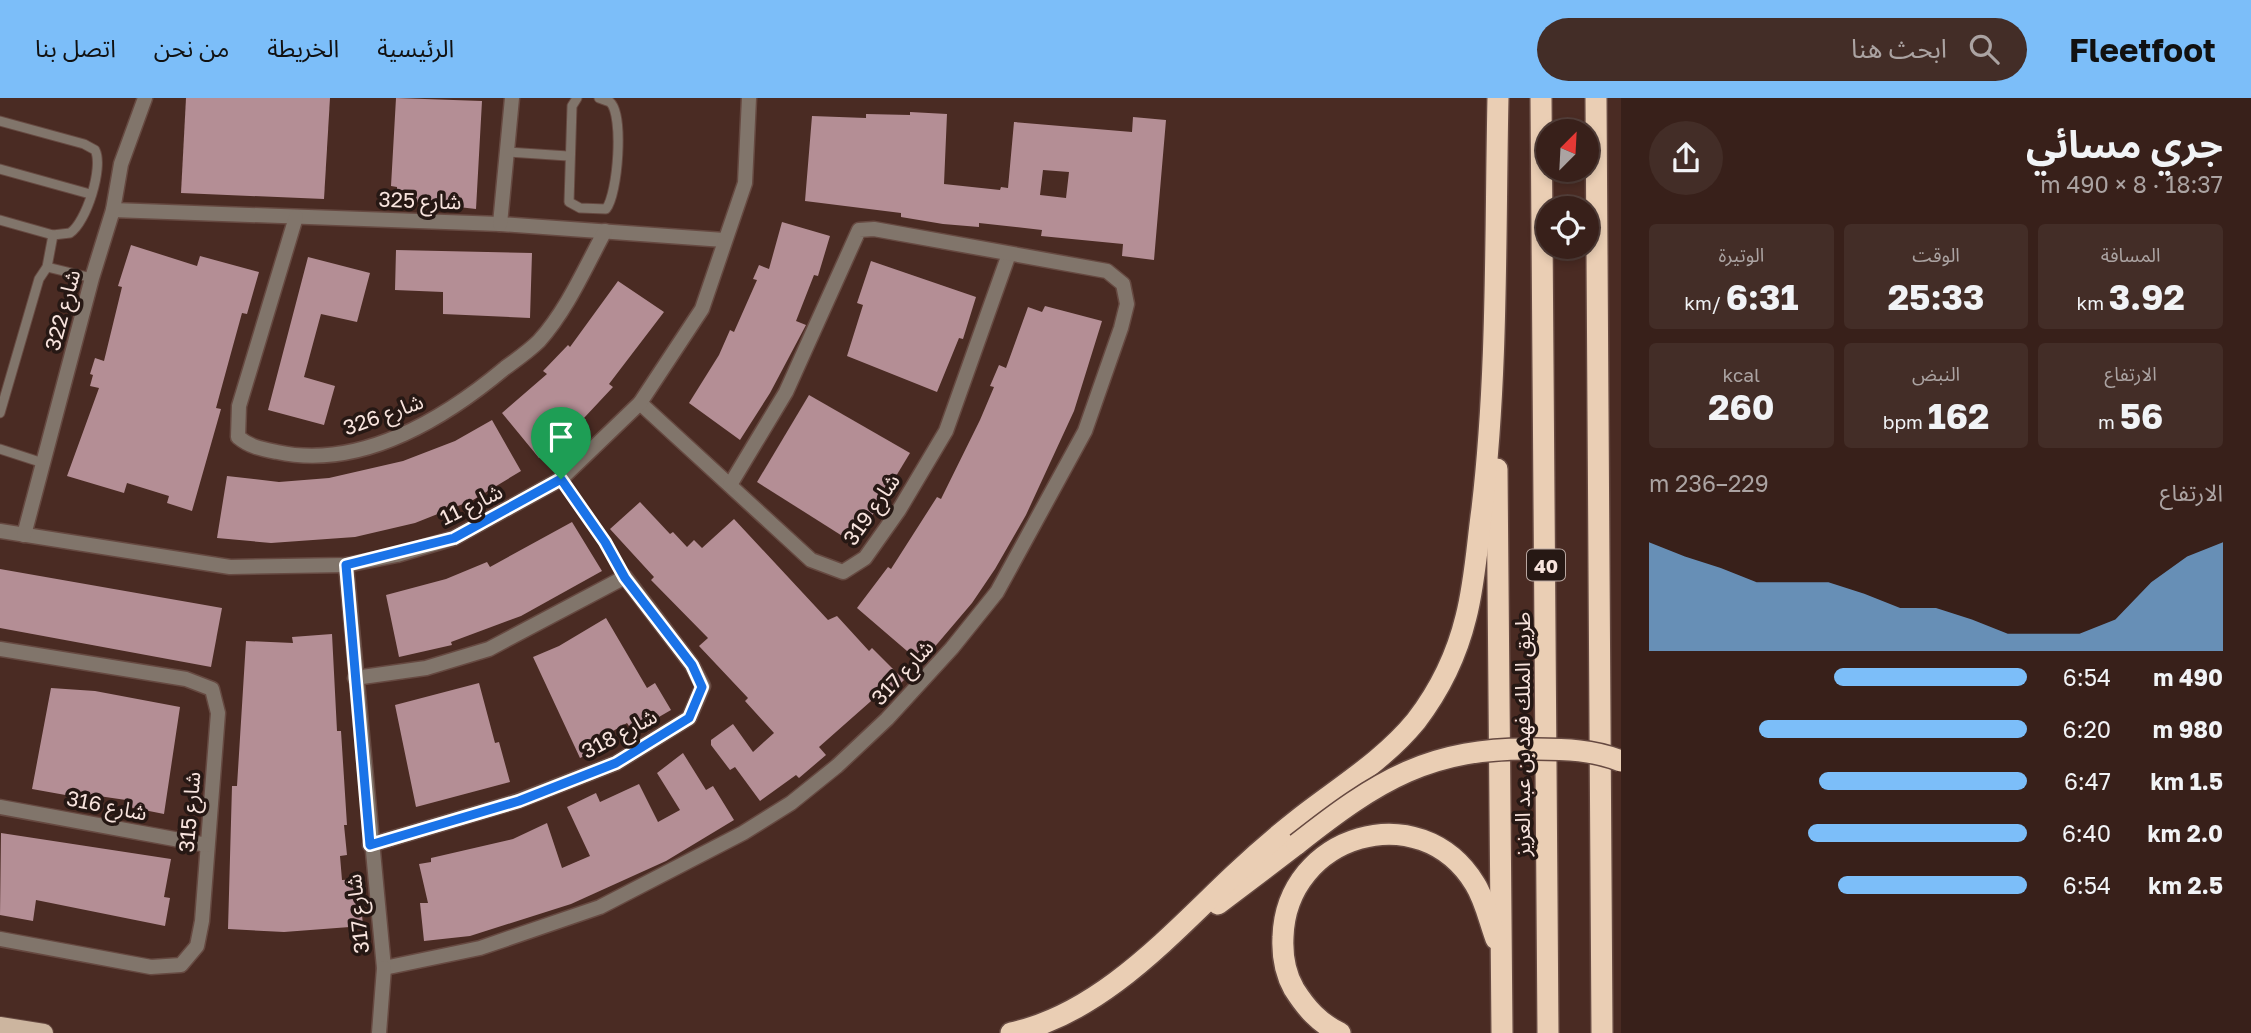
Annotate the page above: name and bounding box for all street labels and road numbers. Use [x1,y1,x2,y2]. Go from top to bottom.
street label: شارع 325 [378,186,462,217]
street label: شارع 322 [39,267,88,354]
street label: شارع 326 [339,388,428,443]
street label: شارع 319 [837,468,907,552]
street label: شارع 11 [435,478,508,533]
road number: 40 [1527,550,1565,580]
street label: طريق الملك فهد بن عبد العزيز [1509,612,1536,857]
street label: شارع 317 [865,634,941,712]
street label: شارع 318 [577,702,662,766]
street label: شارع 315 [173,771,208,854]
street label: شارع 316 [64,784,149,828]
street label: شارع 317 [340,873,377,955]

